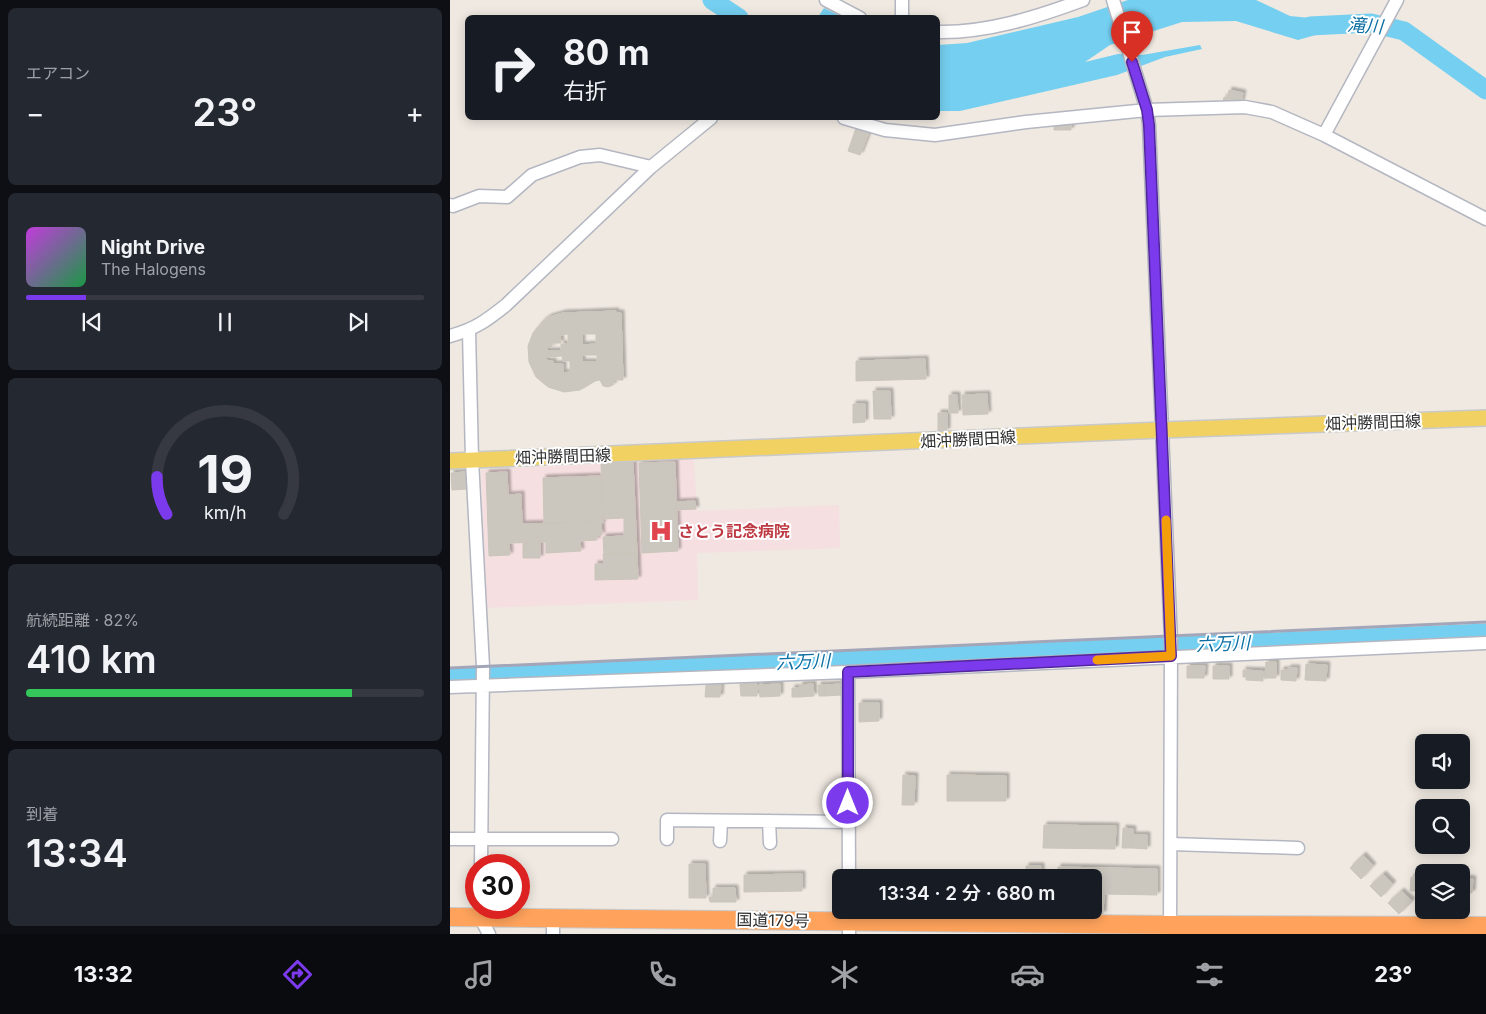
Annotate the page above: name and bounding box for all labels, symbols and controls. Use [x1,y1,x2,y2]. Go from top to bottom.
pin [1111,11,1153,62]
water label: 滝川 [1346,14,1386,37]
icon: arrive [1118,18,1146,46]
text: 80 m [563,31,650,73]
icon: right [480,35,545,100]
text: エアコン [26,63,90,83]
text: 右折 [563,78,607,104]
text: 23° [193,89,257,135]
text: − [26,96,45,130]
text: + [405,96,424,130]
text: Night Drive [101,236,205,259]
text: The Halogens [101,259,206,279]
icon: previous [78,308,106,336]
icon: pause [211,308,239,336]
icon: next [344,308,372,336]
street label: 畑沖勝間田線 [1325,410,1421,434]
street label: 畑沖勝間田線 [920,427,1016,451]
text: 19 [197,443,253,506]
street label: 畑沖勝間田線 [515,444,611,468]
text: km/h [204,502,246,523]
hospital icon: さとう記念病院 [648,518,674,544]
place label: さとう記念病院 [678,521,790,541]
text: 航続距離 · 82% [26,610,139,630]
water label: 六万川 [1196,632,1252,655]
text: 410 km [26,636,157,682]
water label: 六万川 [776,650,832,673]
map controls [1415,734,1470,919]
button: sound [1415,734,1470,789]
position arrow [821,776,873,828]
button: search [1415,799,1470,854]
text: 到着 [26,804,58,824]
text: 13:34 [26,830,128,876]
speed limit sign: 30 [465,854,530,919]
button: layers [1415,864,1470,919]
text: 13:34 · 2 分 · 680 m [879,882,1055,905]
street label: 国道179号 [736,909,810,931]
icon: directions [280,957,315,992]
icon: music [462,957,497,992]
icon: phone [645,957,680,992]
icon: climate [827,957,862,992]
icon: car [1010,957,1045,992]
icon: filters [1192,957,1227,992]
text: 13:32 [74,961,133,987]
text: 23° [1374,961,1412,987]

